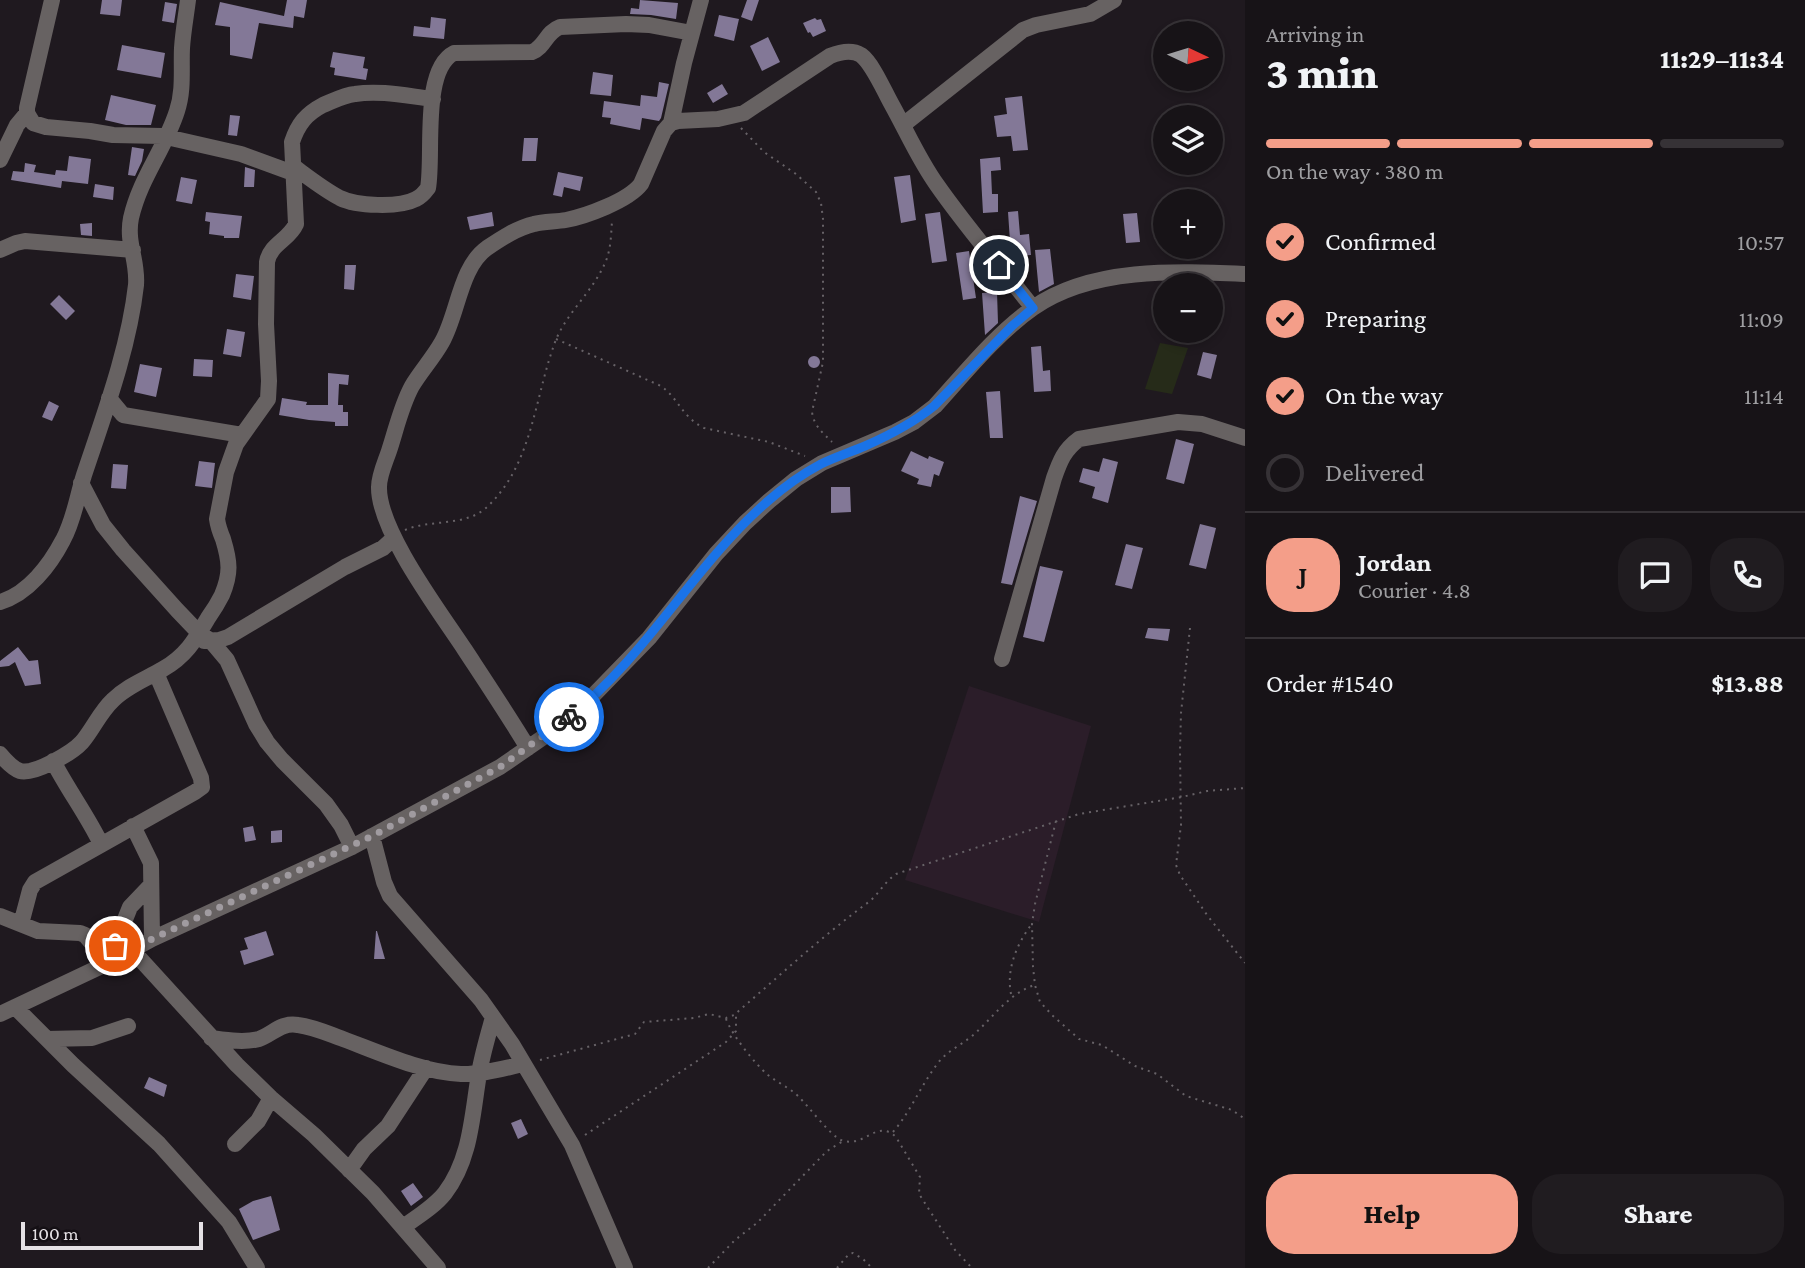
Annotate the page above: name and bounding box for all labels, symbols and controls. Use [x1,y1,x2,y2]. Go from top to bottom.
north arrow [1153,21,1223,91]
map controls [1153,21,1223,343]
text: Arriving in [1266,21,1364,47]
text: 11:29–11:34 [1660,45,1784,74]
text: 3 min [1266,47,1378,98]
button: layers [1153,105,1223,175]
text: On the way · 380 m [1266,158,1444,184]
button: + [1153,189,1223,259]
icon: check [1266,223,1304,261]
text: Confirmed [1325,227,1436,256]
text: 10:57 [1737,229,1784,255]
pin [969,235,1029,295]
icon: home [980,246,1018,284]
button: − [1153,273,1223,343]
icon: check [1266,300,1304,338]
text: Preparing [1325,304,1426,333]
text: 11:09 [1739,306,1784,332]
icon: check [1266,377,1304,415]
text: On the way [1325,381,1443,410]
text: 11:14 [1744,383,1784,409]
text: Delivered [1325,458,1424,487]
button: chat [1618,538,1692,612]
button: phone [1710,538,1784,612]
text: Jordan [1358,548,1432,577]
text: J [1299,561,1307,590]
text: Courier · 4.8 [1358,577,1471,603]
text: Order #1540 [1266,669,1394,698]
text: $13.88 [1711,669,1784,698]
courier [534,682,604,752]
icon: bike [550,698,588,736]
pin [85,916,145,976]
icon: bag [96,927,134,965]
button: Help [1266,1174,1518,1254]
button: Share [1532,1174,1784,1254]
scale bar [21,1219,203,1251]
text: 100 m [32,1223,79,1244]

